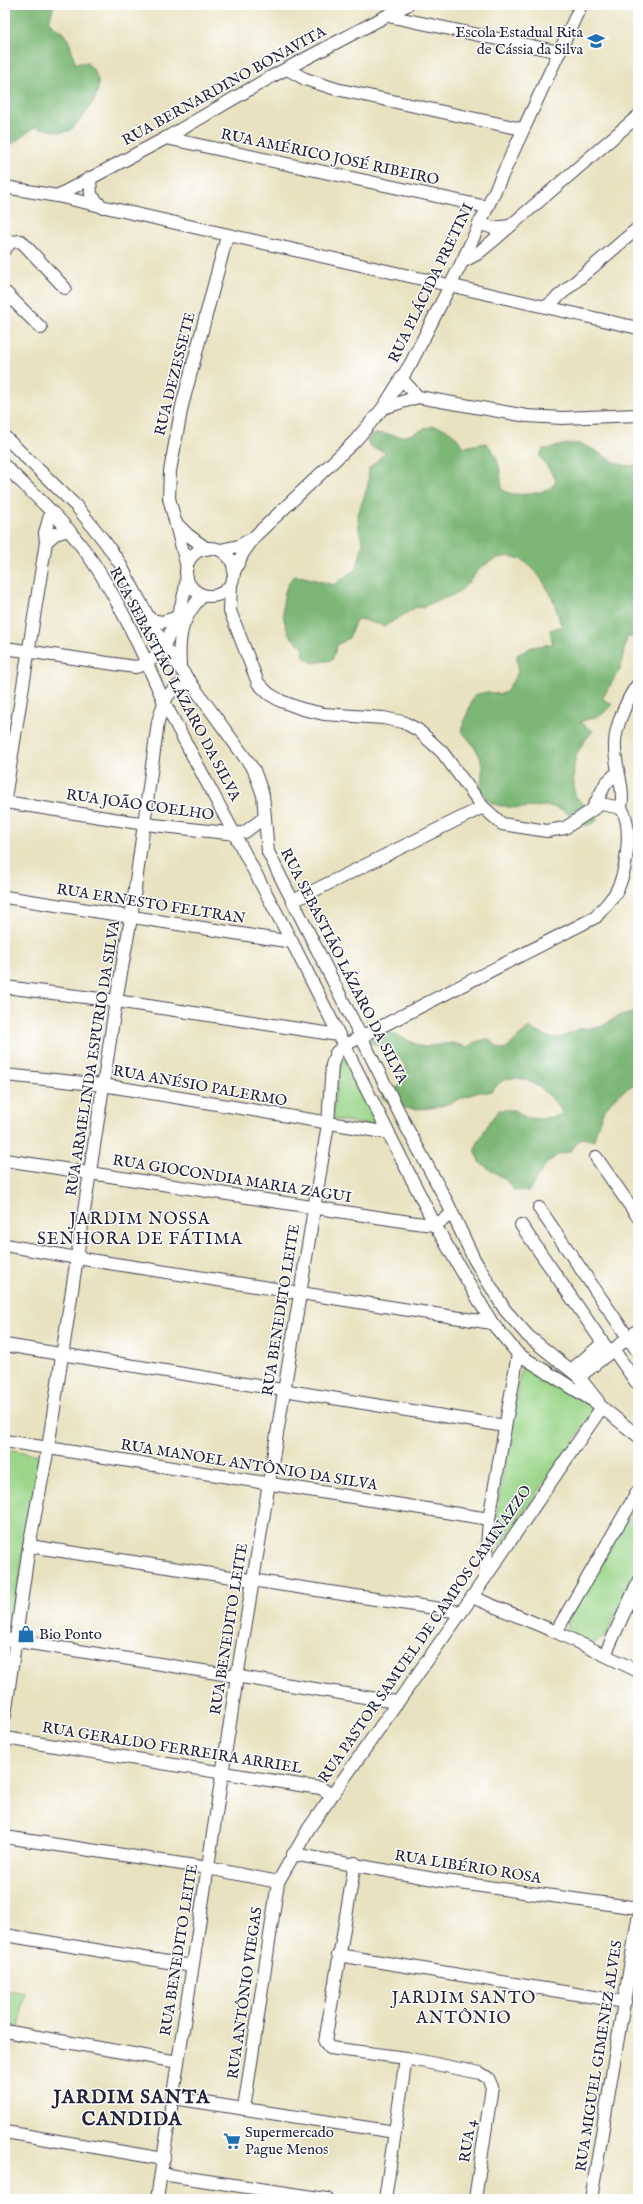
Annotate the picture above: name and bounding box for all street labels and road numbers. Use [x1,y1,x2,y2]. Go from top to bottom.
street label: RUA BERNARDINO BONAVITA [119,21,330,150]
street label: RUA AMÉRICO JOSÉ RIBEIRO [219,125,441,189]
street label: RUA PLÁCIDA PRETINI [384,200,478,366]
street label: RUA DEZESSETE [150,310,200,438]
street label: RUA SEBASTIÃO LÁZARO DA SILVA [105,564,245,805]
street label: RUA JOÃO COELHO [65,785,215,825]
street label: RUA SEBASTIÃO LÁZARO DA SILVA [276,845,412,1088]
street label: RUA ERNESTO FELTRAN [55,880,247,928]
street label: RUA ARMELINDA ESPURIO DA SILVA [62,918,124,1197]
street label: RUA ANÉSIO PALERMO [111,1061,289,1111]
street label: RUA GIOCONDIA MARIA ZAGUI [111,1151,353,1207]
street label: RUA BENEDITO LEITE [258,1223,304,1397]
street label: RUA MANOEL ANTÔNIO DA SILVA [119,1435,380,1495]
street label: RUA PASTOR SAMUEL DE CAMPOS CAMINAZZO [314,1481,536,1787]
street label: RUA BENEDITO LEITE [206,1542,252,1716]
street label: RUA GERALDO FERREIRA ARRIEL [41,1718,304,1778]
street label: RUA LIBÉRIO ROSA [393,1846,544,1888]
street label: RUA BENEDITO LEITE [156,1863,202,2037]
street label: RUA ANTÔNIO VIEGAS [223,1906,267,2080]
street label: RUA MIGUEL GIMENEZ ALVES [571,1939,627,2173]
street label: RUA 4 [455,2117,481,2164]

